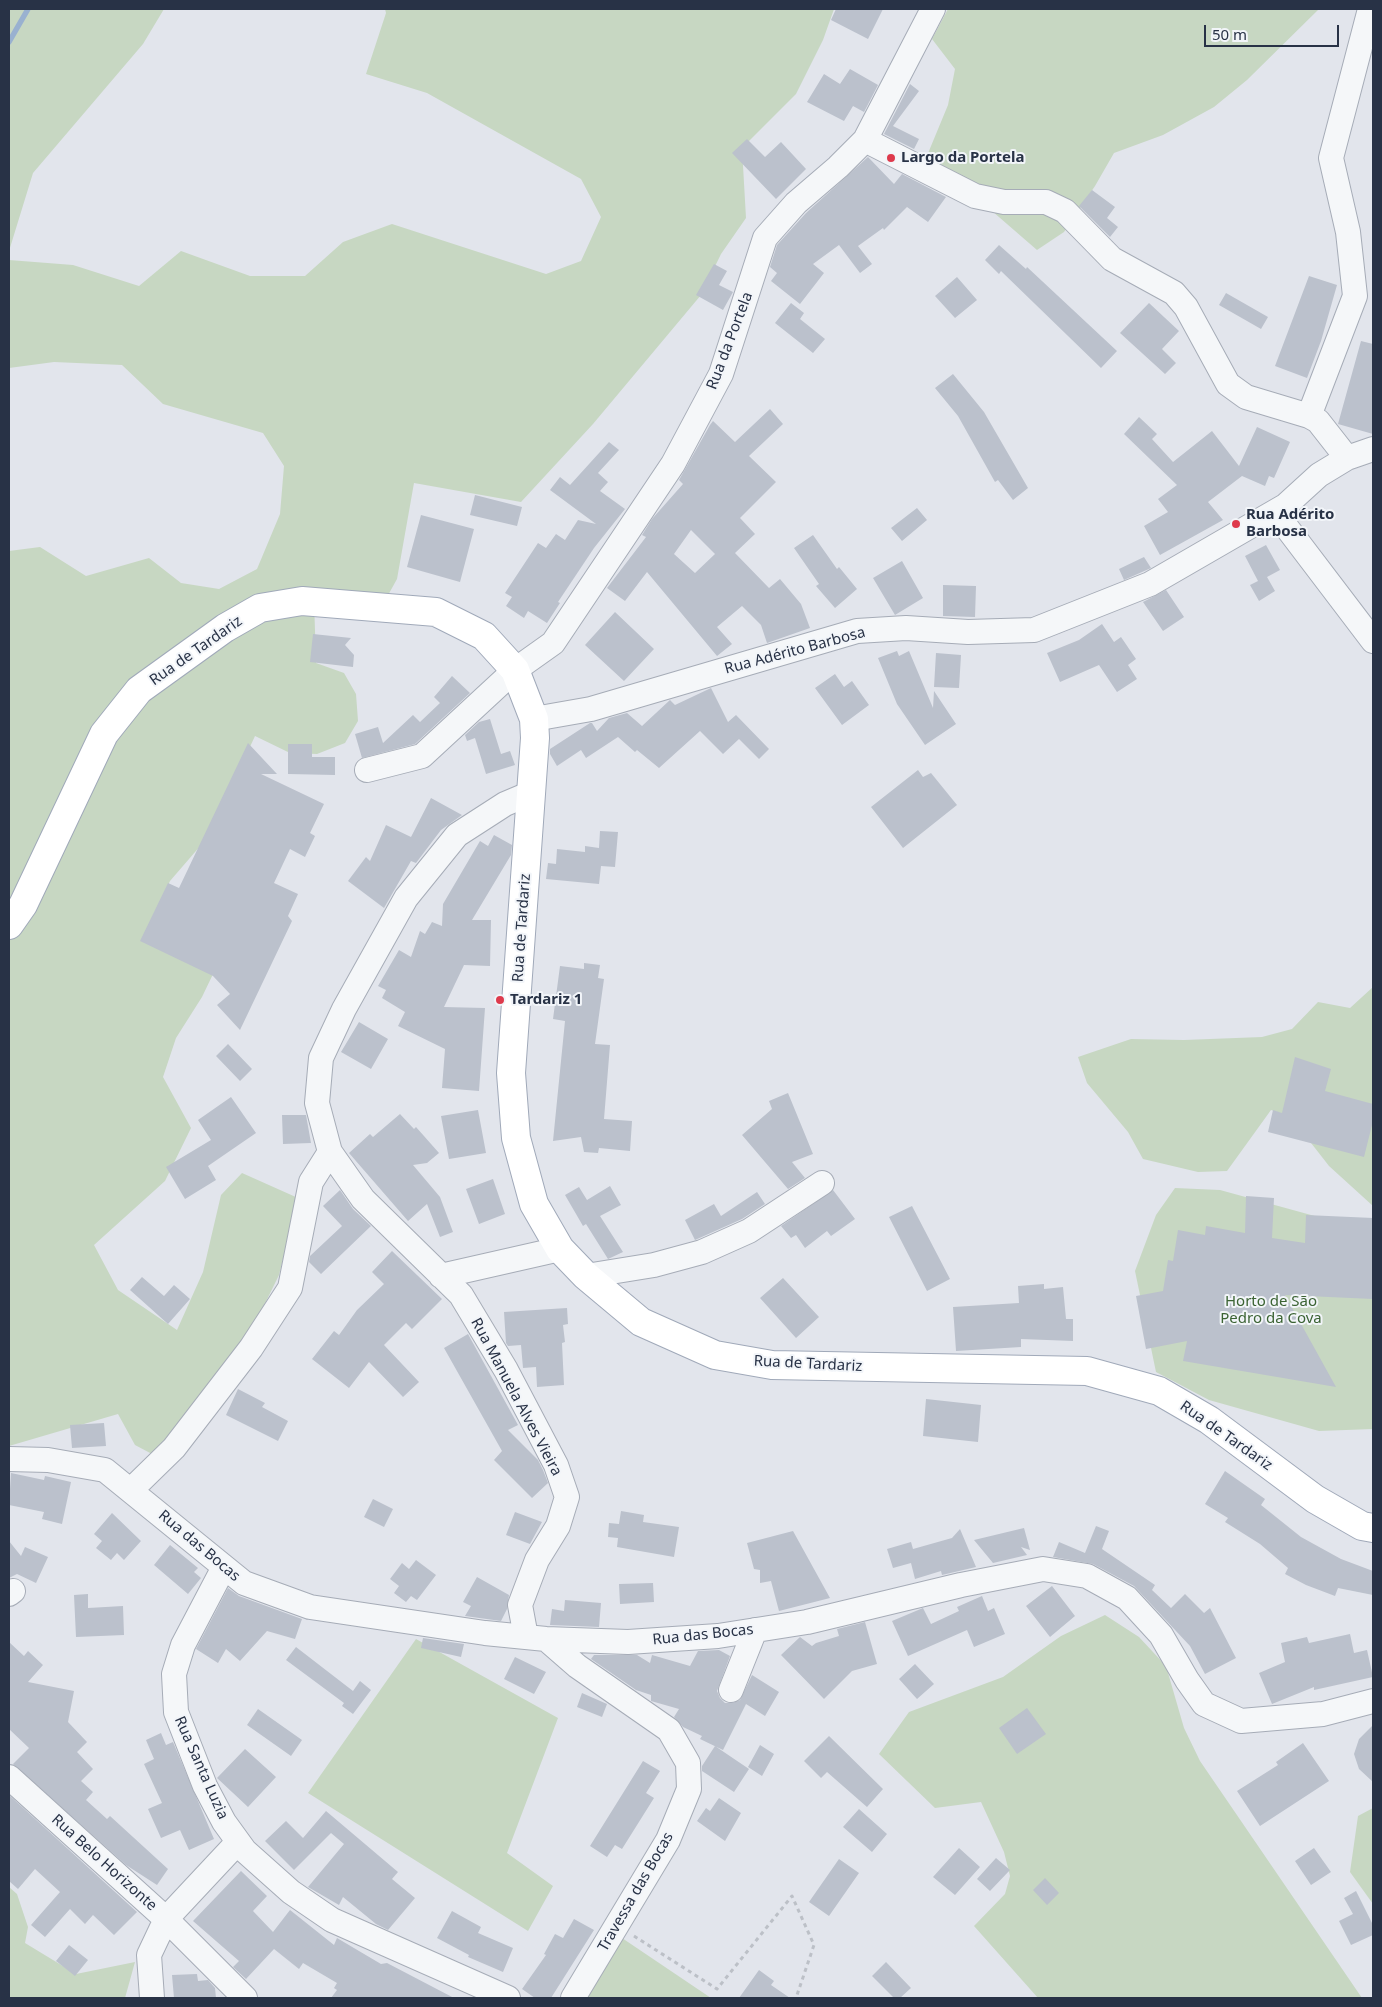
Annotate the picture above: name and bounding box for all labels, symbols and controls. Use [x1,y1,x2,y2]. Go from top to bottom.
scale bar [1207,15,1342,47]
text: 50 m [1212,24,1247,44]
place label: Largo da Portela [901,149,1024,167]
marker: Largo da Portela [885,152,897,164]
street label: Rua da Portela [703,290,757,392]
place label: Rua Adérito Barbosa [1246,506,1334,541]
marker: Rua Adérito Barbosa [1230,518,1242,530]
street label: Rua de Tardariz [146,612,246,690]
street label: Rua Adérito Barbosa [723,624,867,678]
street label: Rua de Tardariz [509,873,535,983]
place label: Tardariz 1 [510,991,582,1009]
marker: Tardariz 1 [494,994,506,1006]
park label: Horto de São Pedro da Cova [1220,1293,1322,1328]
street label: Rua Manuela Alves Vieira [467,1315,565,1479]
street label: Rua de Tardariz [753,1352,863,1376]
street label: Rua de Tardariz [1176,1397,1276,1475]
street label: Rua das Bocas [154,1507,244,1585]
street label: Rua das Bocas [652,1621,754,1649]
street label: Rua Santa Luzia [170,1714,232,1822]
street label: Rua Belo Horizonte [48,1811,160,1915]
street label: Travessa das Bocas [594,1829,678,1955]

